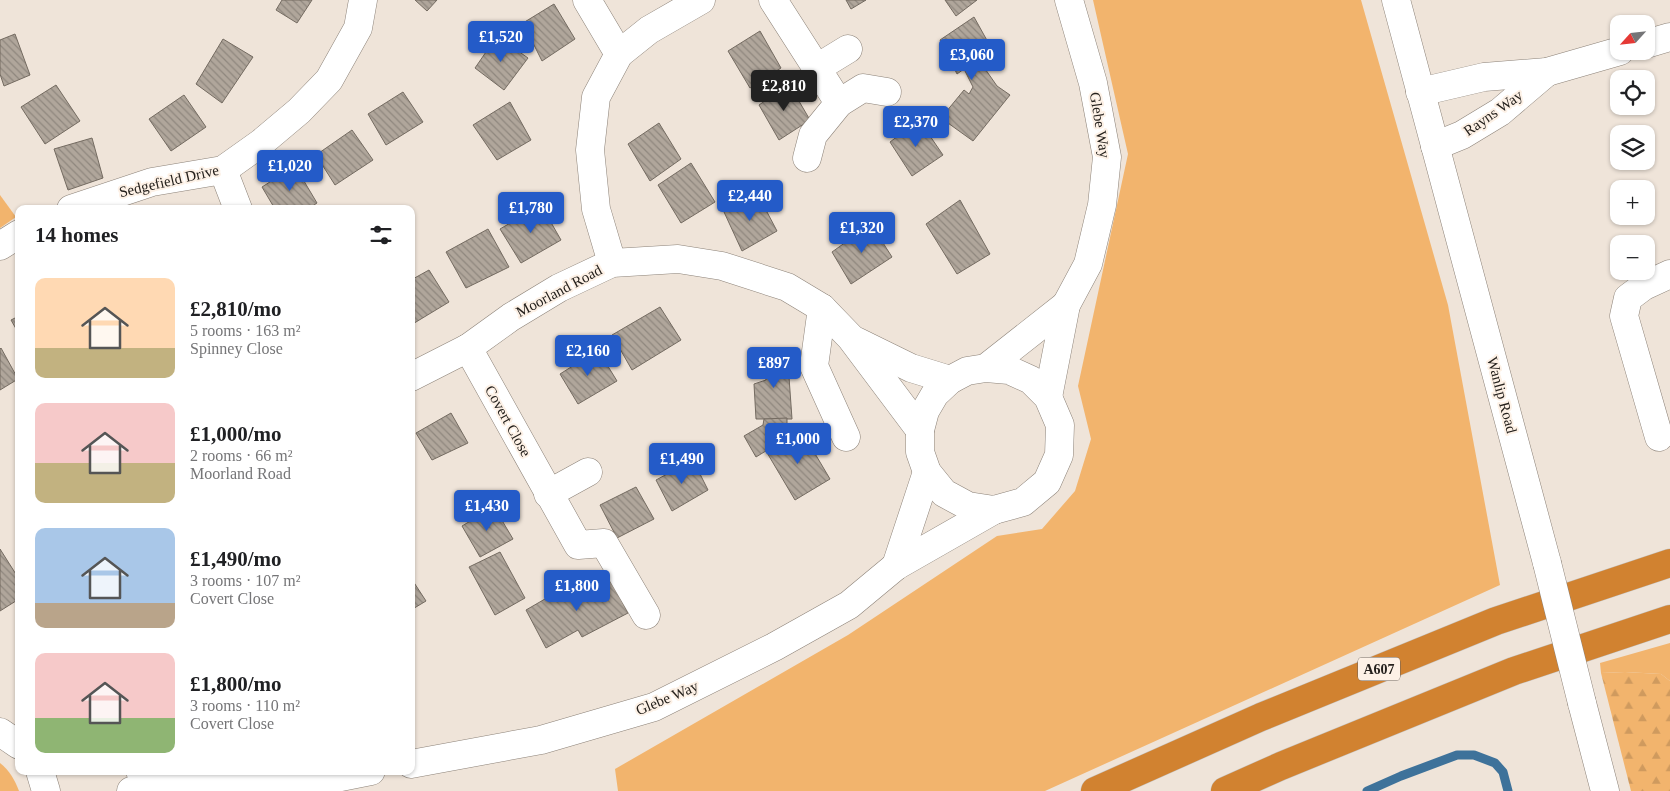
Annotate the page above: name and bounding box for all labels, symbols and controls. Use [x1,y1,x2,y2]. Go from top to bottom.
north arrow [1610,15,1655,60]
map controls [1610,15,1655,280]
pin: £1,520 [460,20,542,63]
text: £1,520 [479,28,523,45]
pin: £3,060 [931,38,1013,81]
text: £3,060 [950,46,994,63]
pin: £2,810 [743,70,825,112]
button: locate [1610,70,1655,115]
text: £2,810 [762,77,806,94]
street label: Rayns Way [1461,87,1526,139]
street label: Glebe Way [1087,91,1113,160]
pin: £2,370 [875,106,957,148]
text: £2,370 [894,113,938,130]
button: layers [1610,125,1655,170]
pin: £1,020 [249,150,331,192]
text: £1,020 [268,157,312,174]
street label: Sedgefield Drive [117,162,221,200]
pin: £2,440 [709,180,791,222]
button: + [1610,180,1655,225]
text: £2,440 [728,187,772,204]
pin: £1,780 [490,192,572,234]
text: £1,780 [509,199,553,216]
pin: £1,320 [821,212,903,254]
text: £1,320 [840,219,884,236]
icon: filters [367,221,395,249]
text: 14 homes [35,223,118,247]
button: − [1610,235,1655,280]
street label: Moorland Road [513,262,605,320]
text: £2,810/mo [190,297,282,321]
icon: home [75,298,135,358]
text: 5 rooms · 163 m² [190,322,301,339]
pin: £2,160 [547,334,629,377]
text: Spinney Close [190,340,283,357]
text: £2,160 [566,342,610,359]
pin: £897 [744,346,804,389]
text: £897 [758,354,790,371]
street label: Wanlip Road [1484,355,1520,435]
street label: Covert Close [482,383,534,460]
text: £1,000/mo [190,422,282,446]
pin: £1,000 [757,422,839,465]
icon: home [75,423,135,483]
text: £1,000 [776,430,820,447]
pin: £1,490 [641,442,723,485]
text: 2 rooms · 66 m² [190,447,293,464]
text: £1,490 [660,450,704,467]
text: Moorland Road [190,465,291,482]
pin: £1,430 [446,490,528,532]
text: £1,430 [465,497,509,514]
text: £1,490/mo [190,547,282,571]
icon: home [75,548,135,608]
pin: £1,800 [536,570,618,612]
text: 3 rooms · 107 m² [190,572,301,589]
text: £1,800 [555,577,599,594]
text: Covert Close [190,590,274,607]
road number: A607 [1358,658,1400,681]
text: £1,800/mo [190,672,282,696]
icon: home [75,673,135,733]
street label: Glebe Way [633,677,701,718]
text: 3 rooms · 110 m² [190,697,300,714]
text: Covert Close [190,715,274,732]

